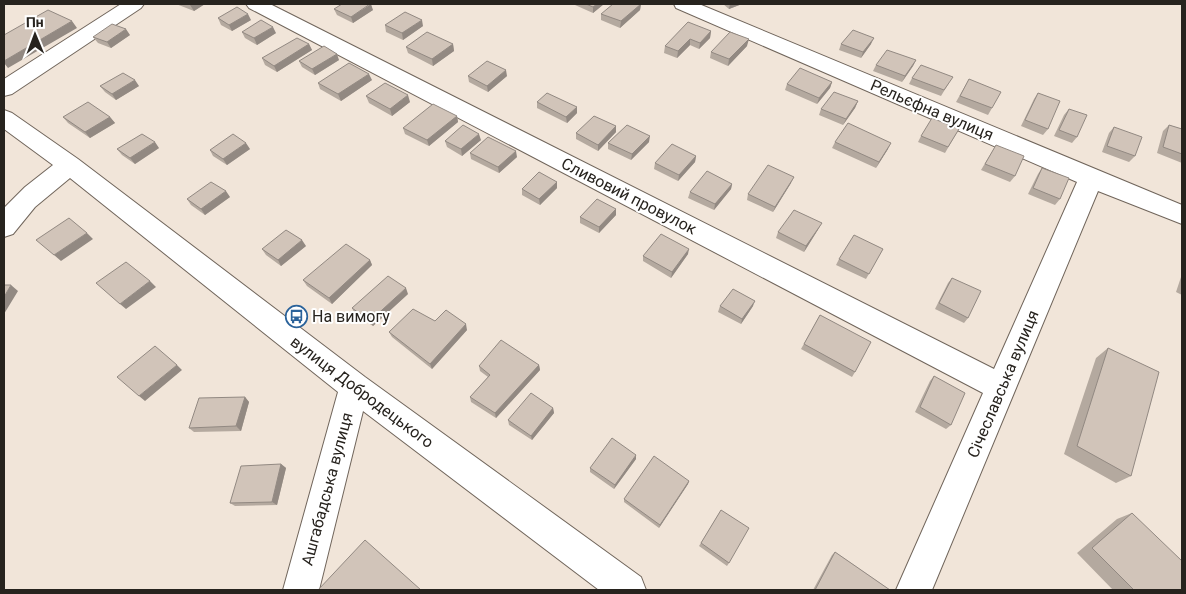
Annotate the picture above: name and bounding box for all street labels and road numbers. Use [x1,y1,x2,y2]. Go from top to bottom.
street label: Рельєфна вулиця [868,76,996,144]
street label: Сливовий провулок [558,154,700,239]
street label: Січеславська вулиця [963,307,1043,461]
street label: вулиця Добродецького [287,332,437,452]
street label: Ашгабадська вулиця [297,410,357,568]

